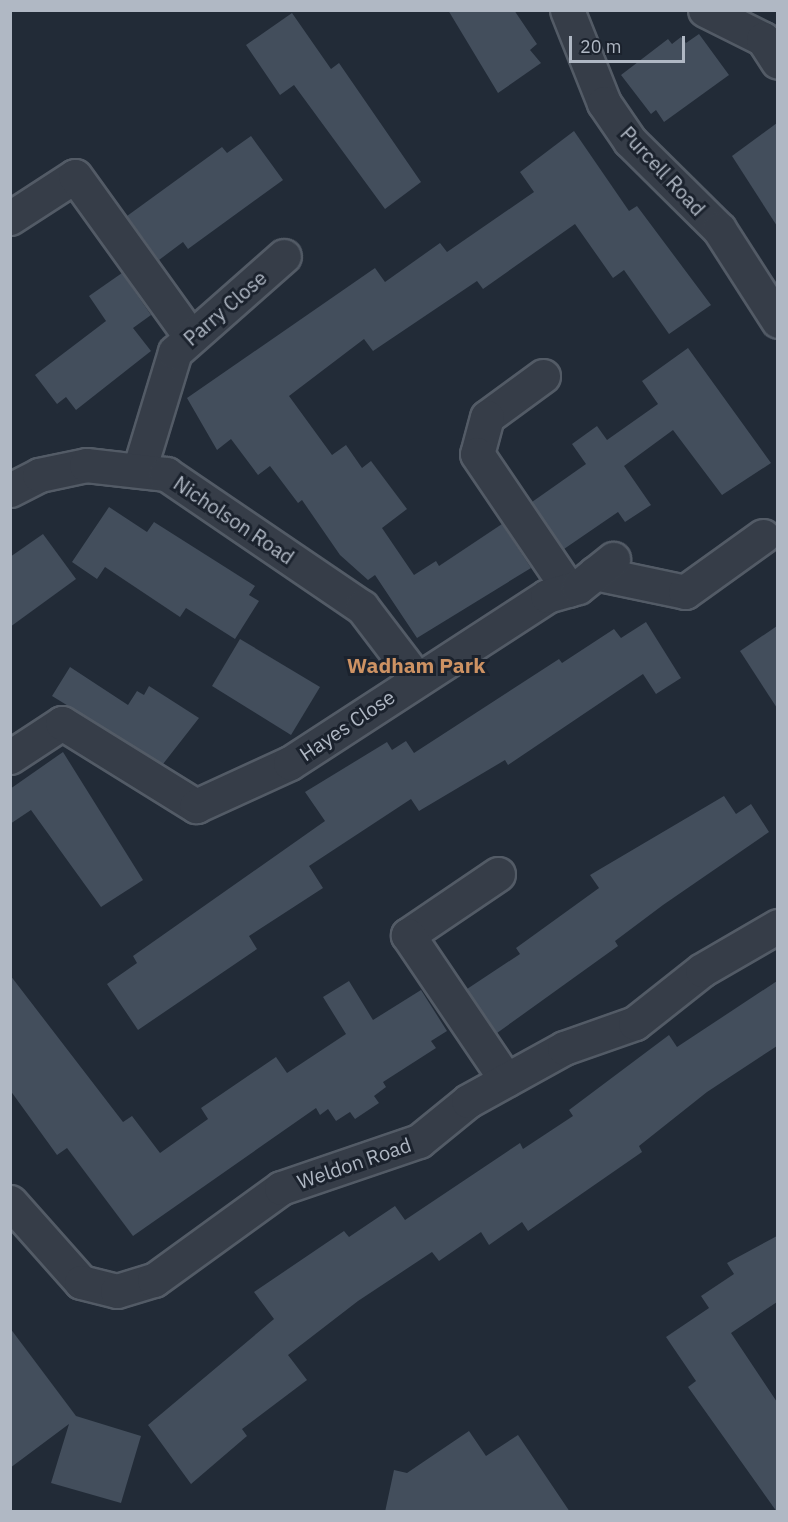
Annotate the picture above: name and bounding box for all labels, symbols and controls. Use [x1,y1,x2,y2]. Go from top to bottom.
scale bar [572,24,688,62]
text: 20 m [580,35,622,58]
street label: Purcell Road [616,121,710,221]
street label: Parry Close [179,265,271,351]
street label: Nicholson Road [169,471,299,569]
district label: Wadham Park [347,652,485,678]
street label: Hayes Close [295,684,399,766]
street label: Weldon Road [294,1132,414,1194]

